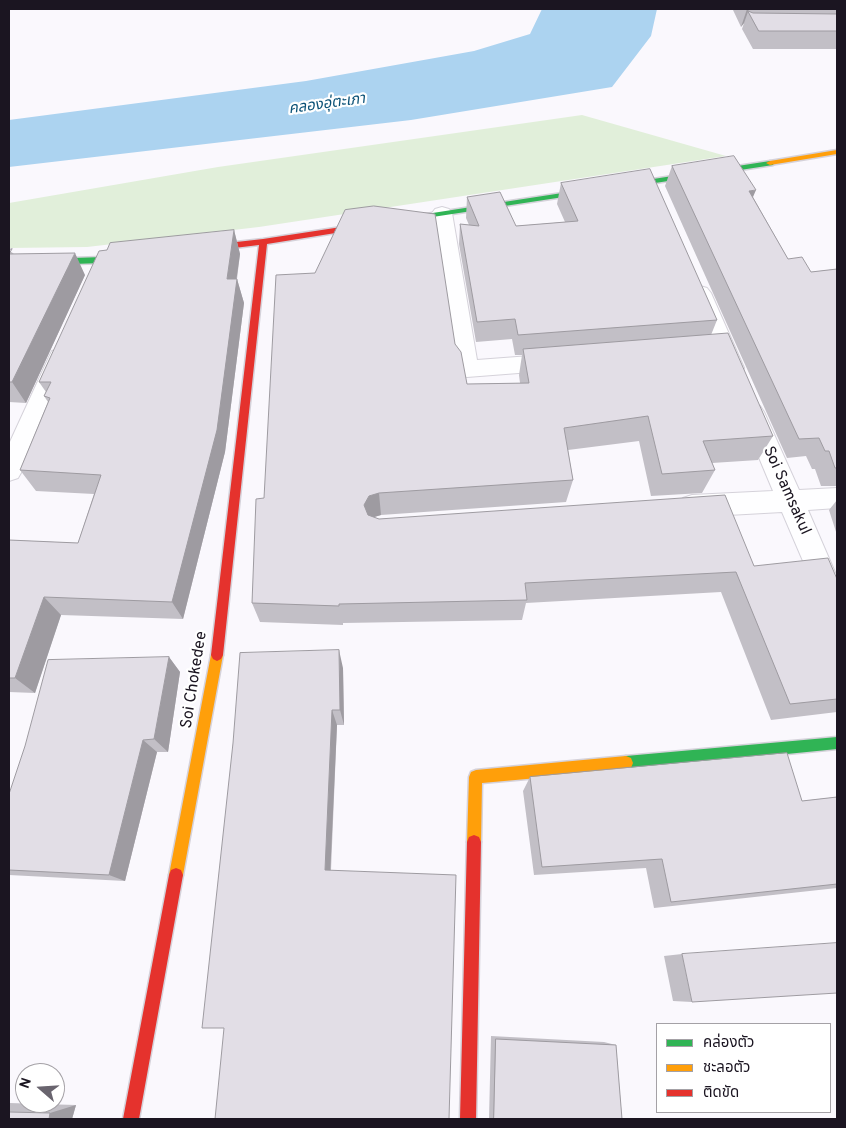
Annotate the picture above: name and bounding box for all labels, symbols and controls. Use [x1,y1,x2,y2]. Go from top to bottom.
water label: คลองอุ่ตะเภา [288,91,366,119]
street label: Soi Samsakul [758,444,814,538]
street label: Soi Chokedee [178,630,212,730]
legend [656,1023,831,1113]
text: คล่องตัว [703,1034,754,1053]
text: ชะลอตัว [703,1059,750,1078]
north arrow [15,1063,65,1113]
text: N [17,1076,36,1091]
text: ติดขัด [703,1084,739,1103]

